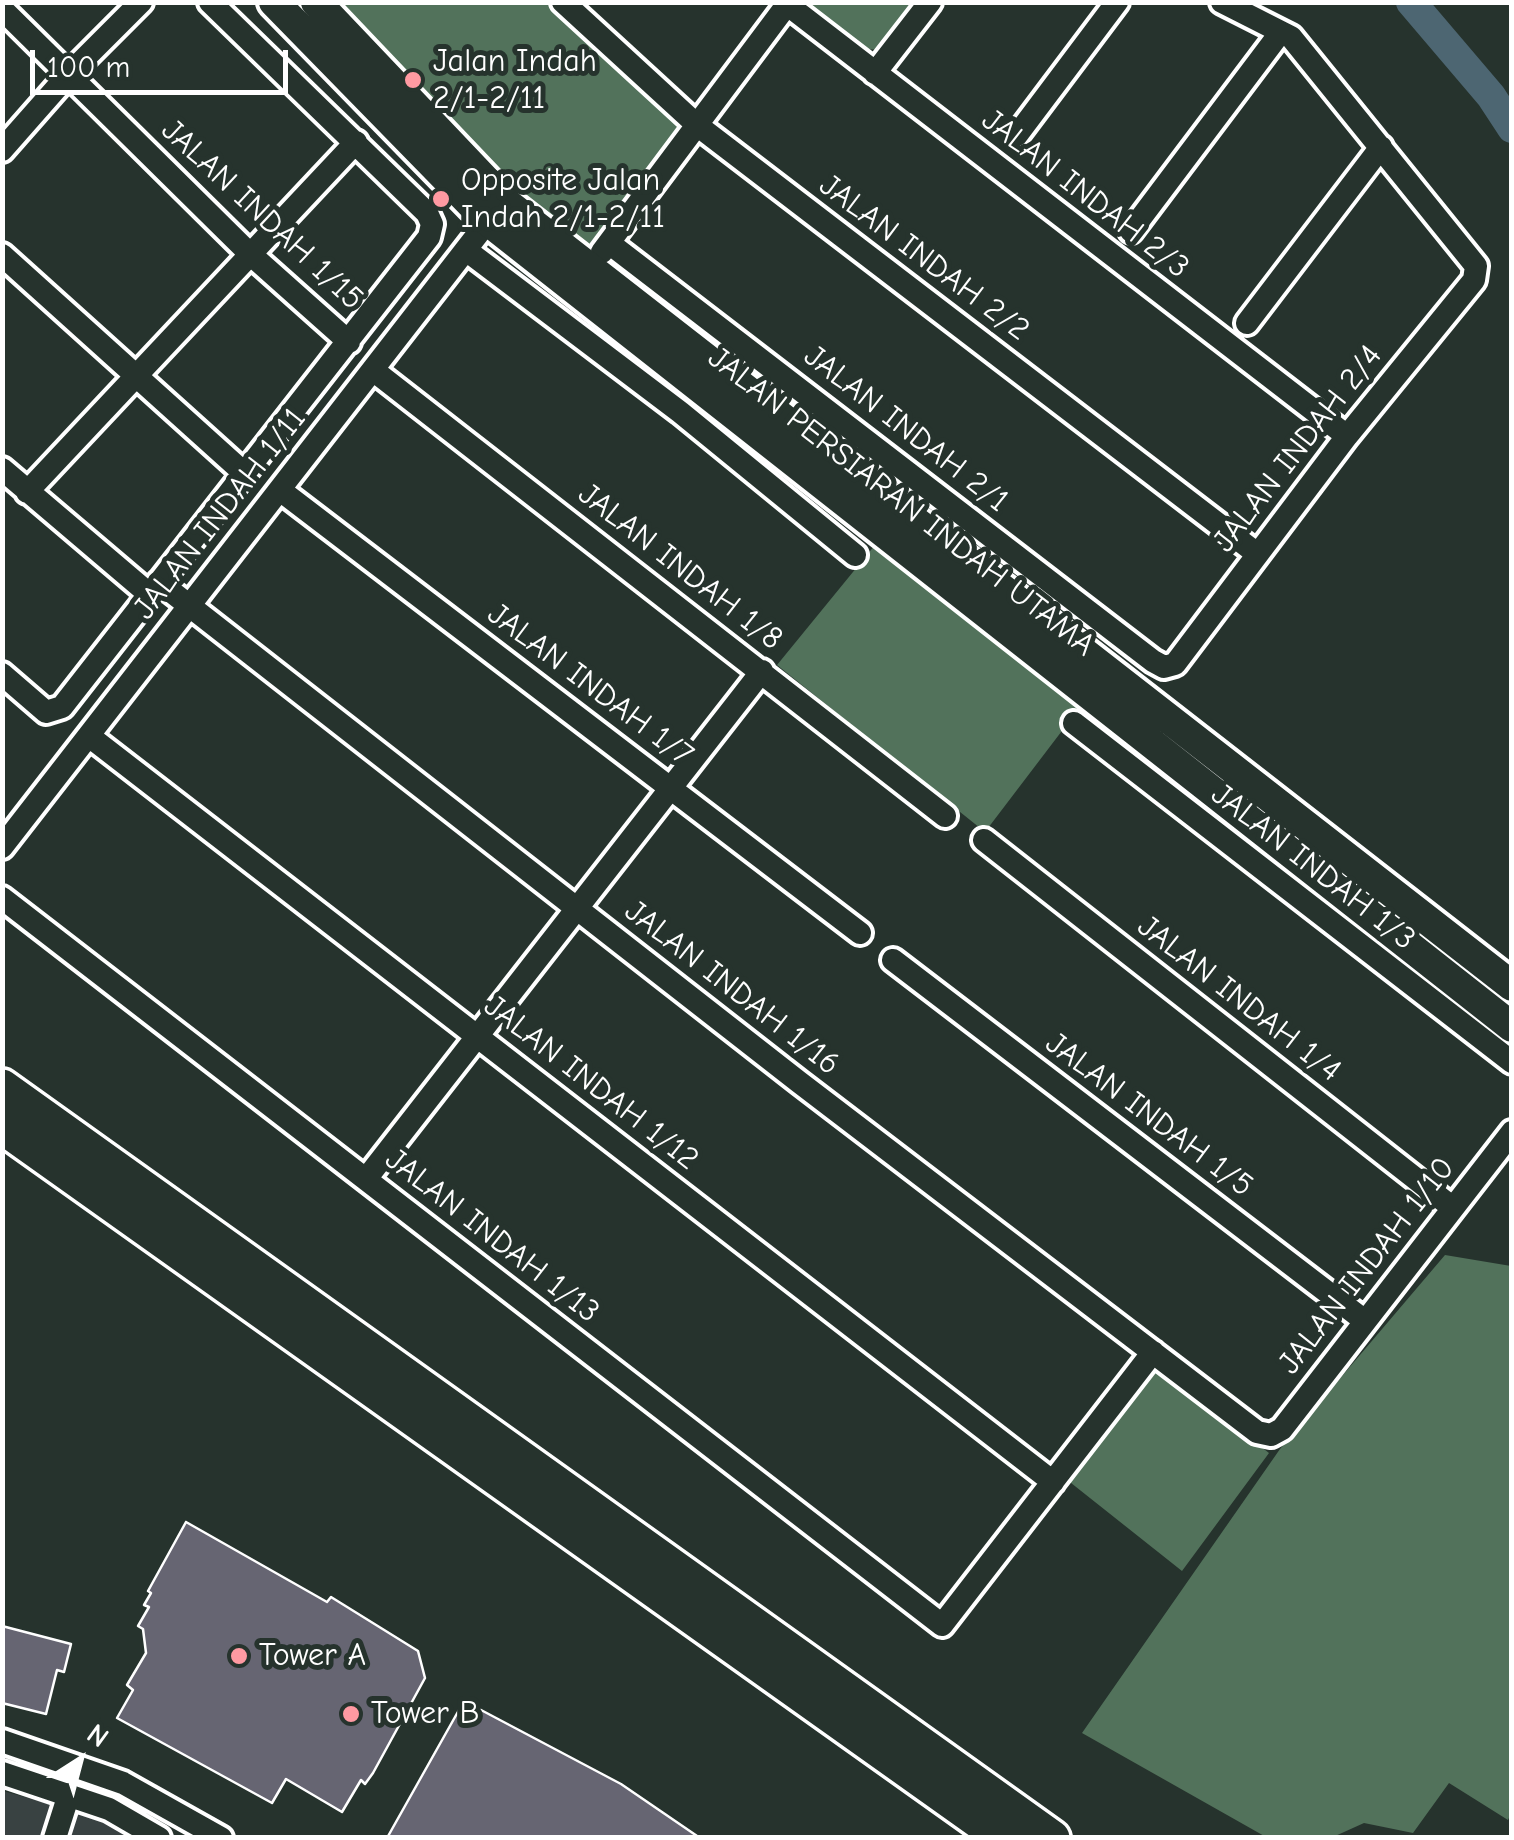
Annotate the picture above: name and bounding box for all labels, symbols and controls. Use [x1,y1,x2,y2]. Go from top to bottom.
scale bar [35,30,292,92]
place label: Jalan Indah 2/1-2/11 [433,43,597,118]
text: 100 m [47,50,130,85]
marker: Jalan Indah 2/1-2/11 [402,69,424,91]
street label: JALAN INDAH 2/3 [974,101,1196,287]
street label: JALAN INDAH 1/15 [153,112,371,318]
place label: Opposite Jalan Indah 2/1-2/11 [461,162,665,237]
street label: JALAN INDAH 2/2 [811,167,1037,349]
marker: Opposite Jalan Indah 2/1-2/11 [430,188,452,210]
street label: JALAN INDAH 2/1 [796,337,1016,521]
street label: JALAN INDAH 2/4 [1205,338,1391,560]
street label: JALAN PERSIARAN INDAH UTAMA [700,339,1102,665]
street label: JALAN INDAH 1/11 [126,401,314,627]
street label: JALAN INDAH 1/8 [570,475,790,659]
street label: JALAN INDAH 1/7 [480,595,700,775]
street label: JALAN INDAH 1/3 [1203,775,1423,959]
street label: JALAN INDAH 1/16 [617,892,847,1084]
street label: JALAN INDAH 1/4 [1130,908,1348,1090]
street label: JALAN INDAH 1/12 [476,987,706,1179]
street label: JALAN INDAH 1/5 [1038,1025,1260,1205]
street label: JALAN INDAH 1/13 [377,1140,607,1332]
street label: JALAN INDAH 1/10 [1270,1150,1464,1382]
place label: Tower A [259,1637,366,1675]
marker: Tower A [228,1645,250,1667]
place label: Tower B [371,1695,479,1733]
marker: Tower B [340,1703,362,1725]
north arrow [30,1710,130,1810]
text: N [81,1717,114,1754]

